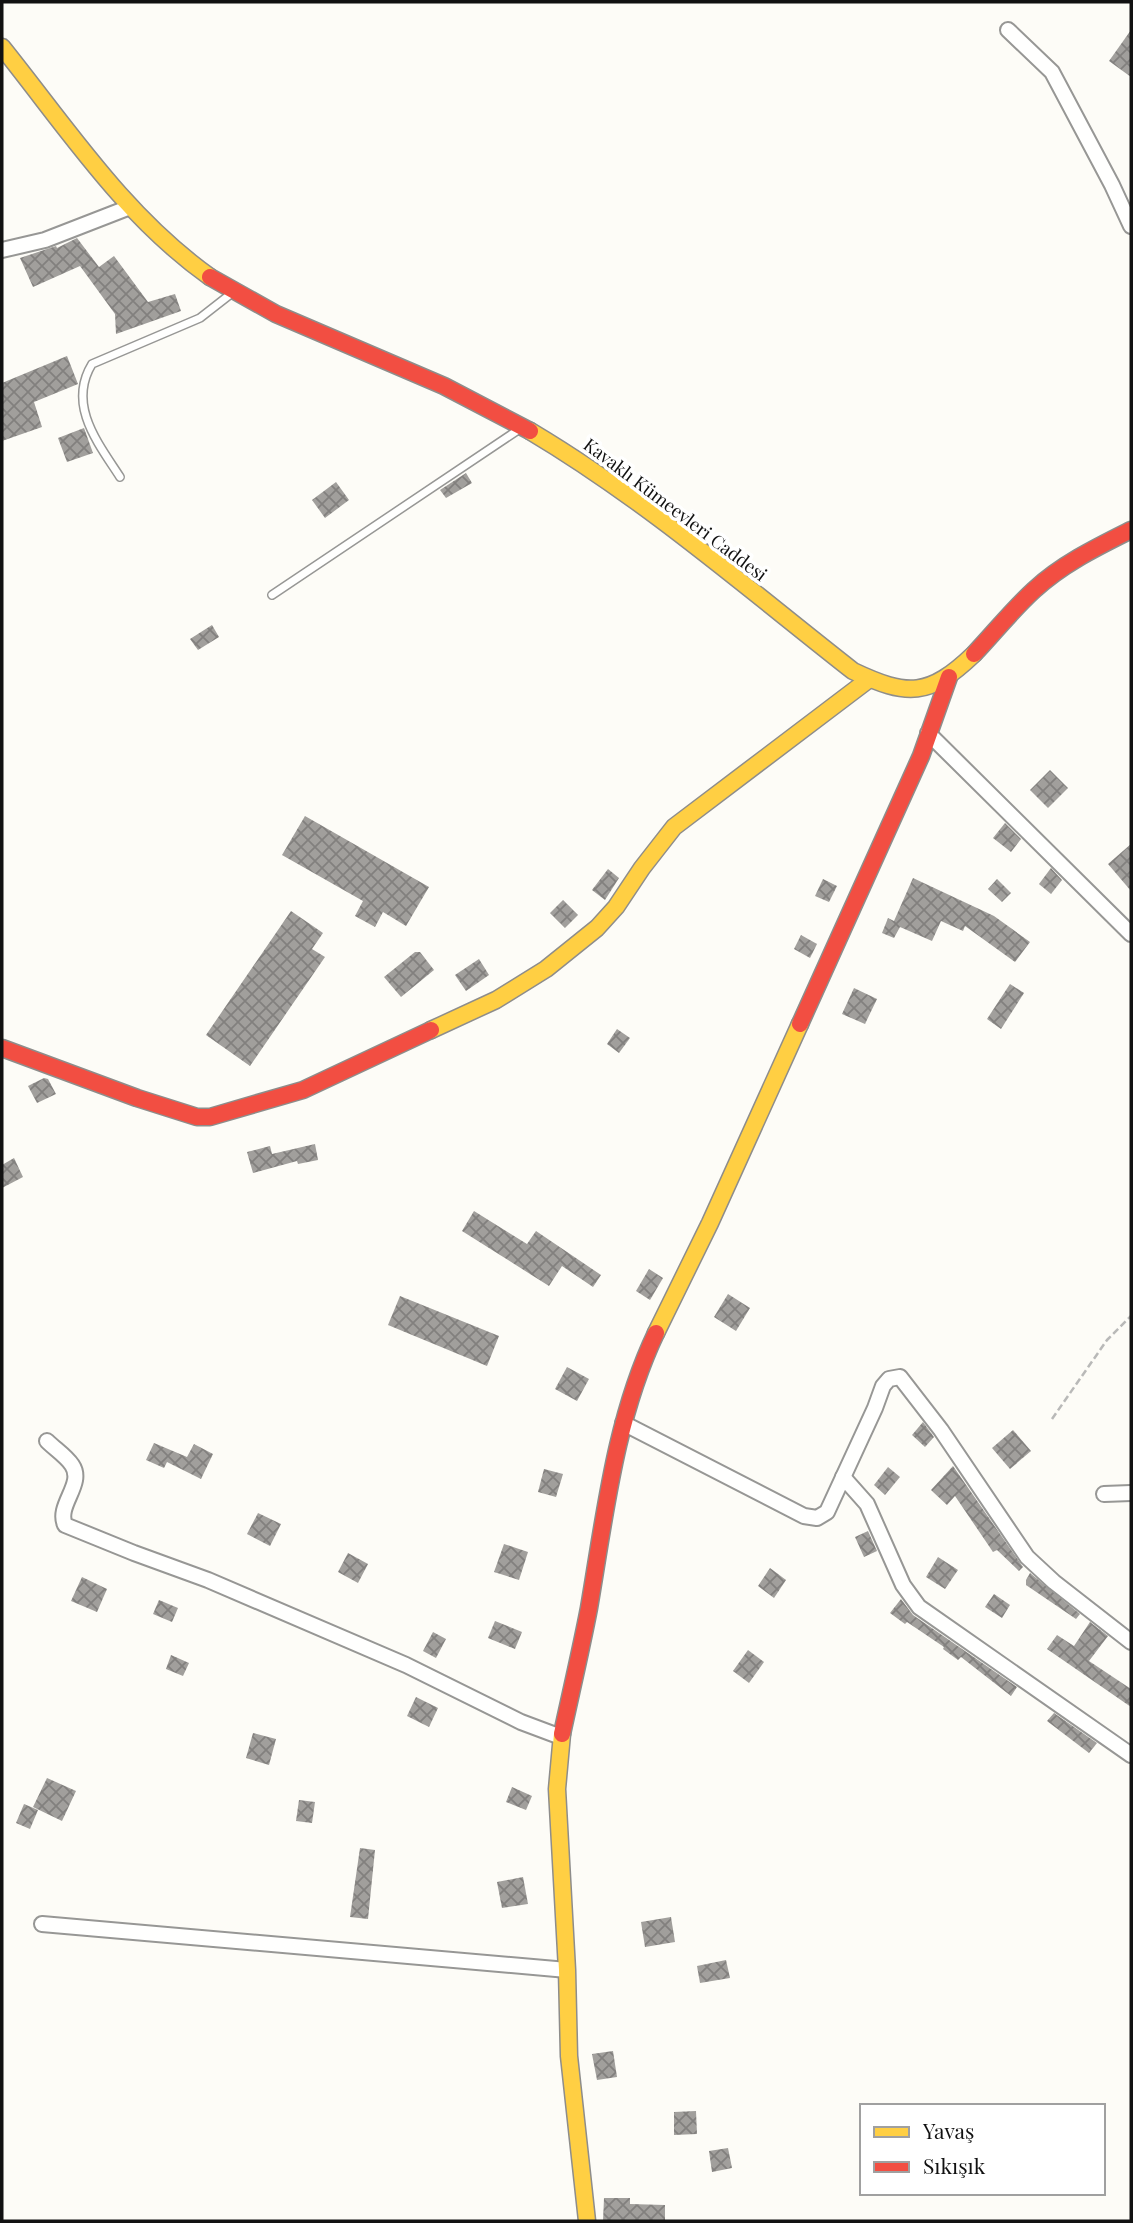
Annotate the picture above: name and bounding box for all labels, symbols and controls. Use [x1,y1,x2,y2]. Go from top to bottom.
street label: Kavaklı Kümeevleri Caddesi [579,432,772,586]
legend [860,2104,1105,2195]
text: Yavaş [922,2116,974,2144]
text: Sıkışık [923,2151,986,2179]

